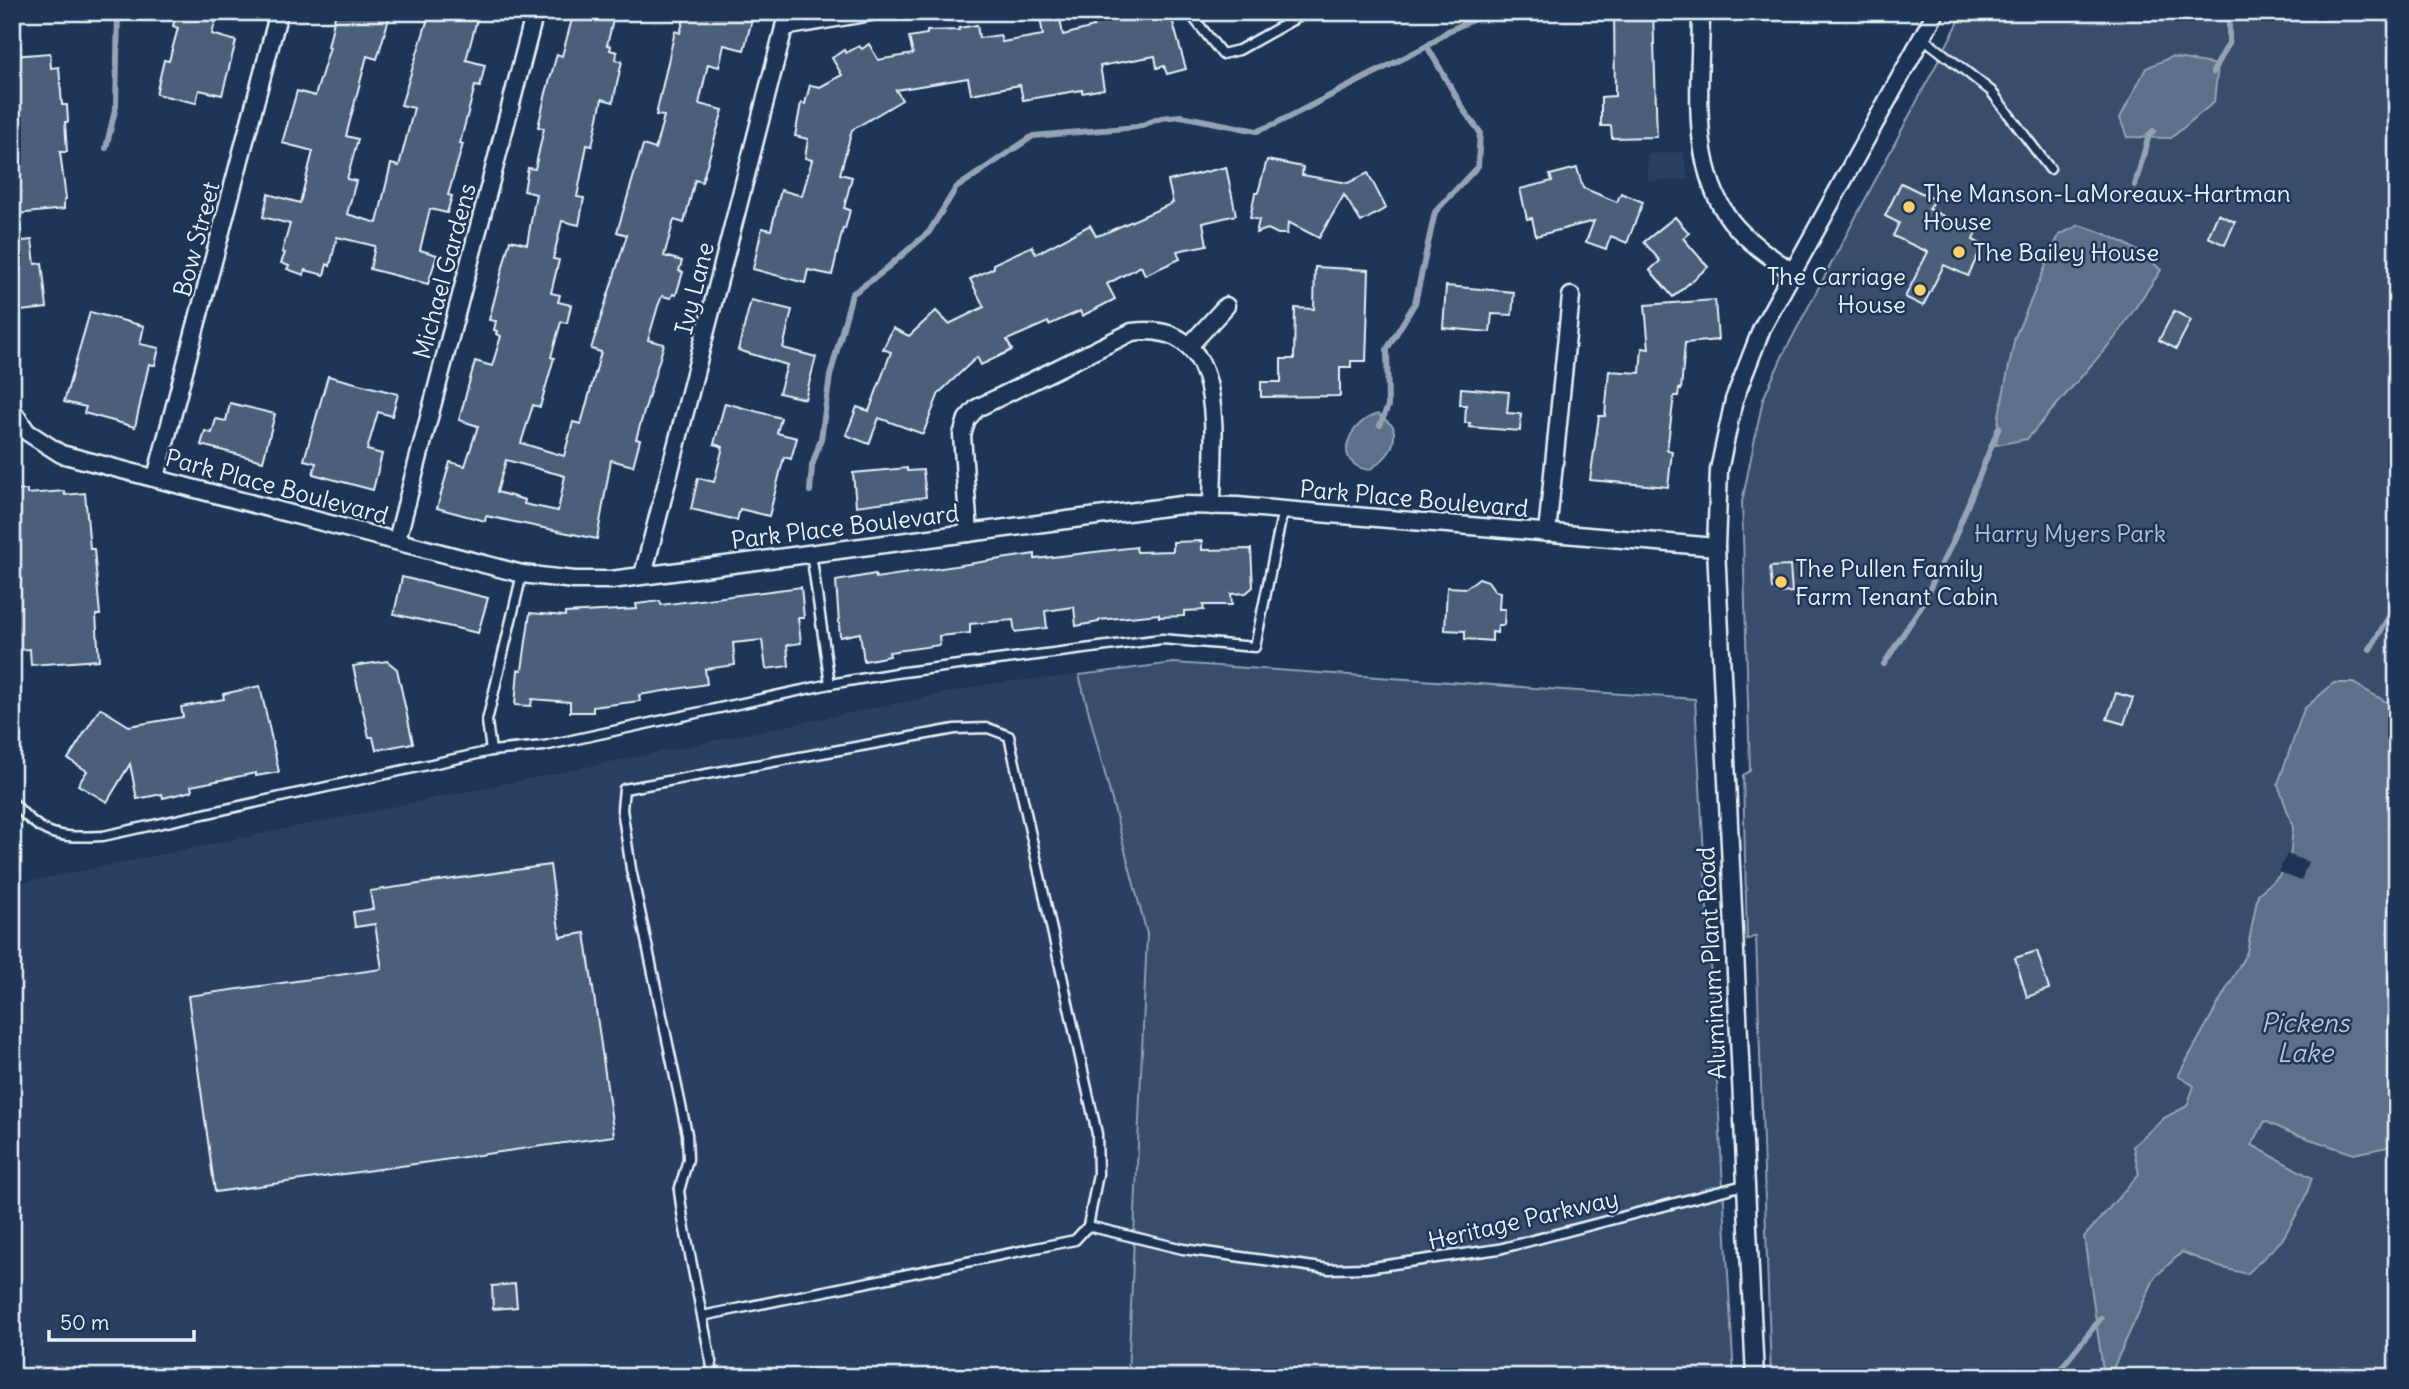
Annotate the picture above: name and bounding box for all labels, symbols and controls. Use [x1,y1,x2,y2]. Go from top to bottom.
street label: Bow Street [166,178,226,300]
place label: The Manson-LaMoreaux-Hartman House [1923,178,2291,236]
street label: Michael Gardens [406,180,482,362]
marker: The Manson-LaMoreaux-Hartman House [1901,199,1917,215]
place label: The Bailey House [1973,237,2159,267]
street label: Ivy Lane [668,239,720,337]
marker: The Bailey House [1951,244,1967,260]
place label: The Carriage House [1767,261,1906,319]
marker: The Carriage House [1912,282,1928,298]
street label: Park Place Boulevard [162,442,392,530]
street label: Park Place Boulevard [1298,473,1530,523]
street label: Park Place Boulevard [729,497,961,555]
park label: Harry Myers Park [1974,518,2166,548]
place label: The Pullen Family Farm Tenant Cabin [1795,553,1999,611]
marker: The Pullen Family Farm Tenant Cabin [1773,574,1789,590]
street label: Aluminum Plant Road [1690,846,1732,1080]
water label: Pickens Lake [2261,1006,2351,1069]
street label: Heritage Parkway [1425,1182,1621,1256]
scale bar [49,1298,194,1342]
text: 50 m [60,1309,109,1336]

